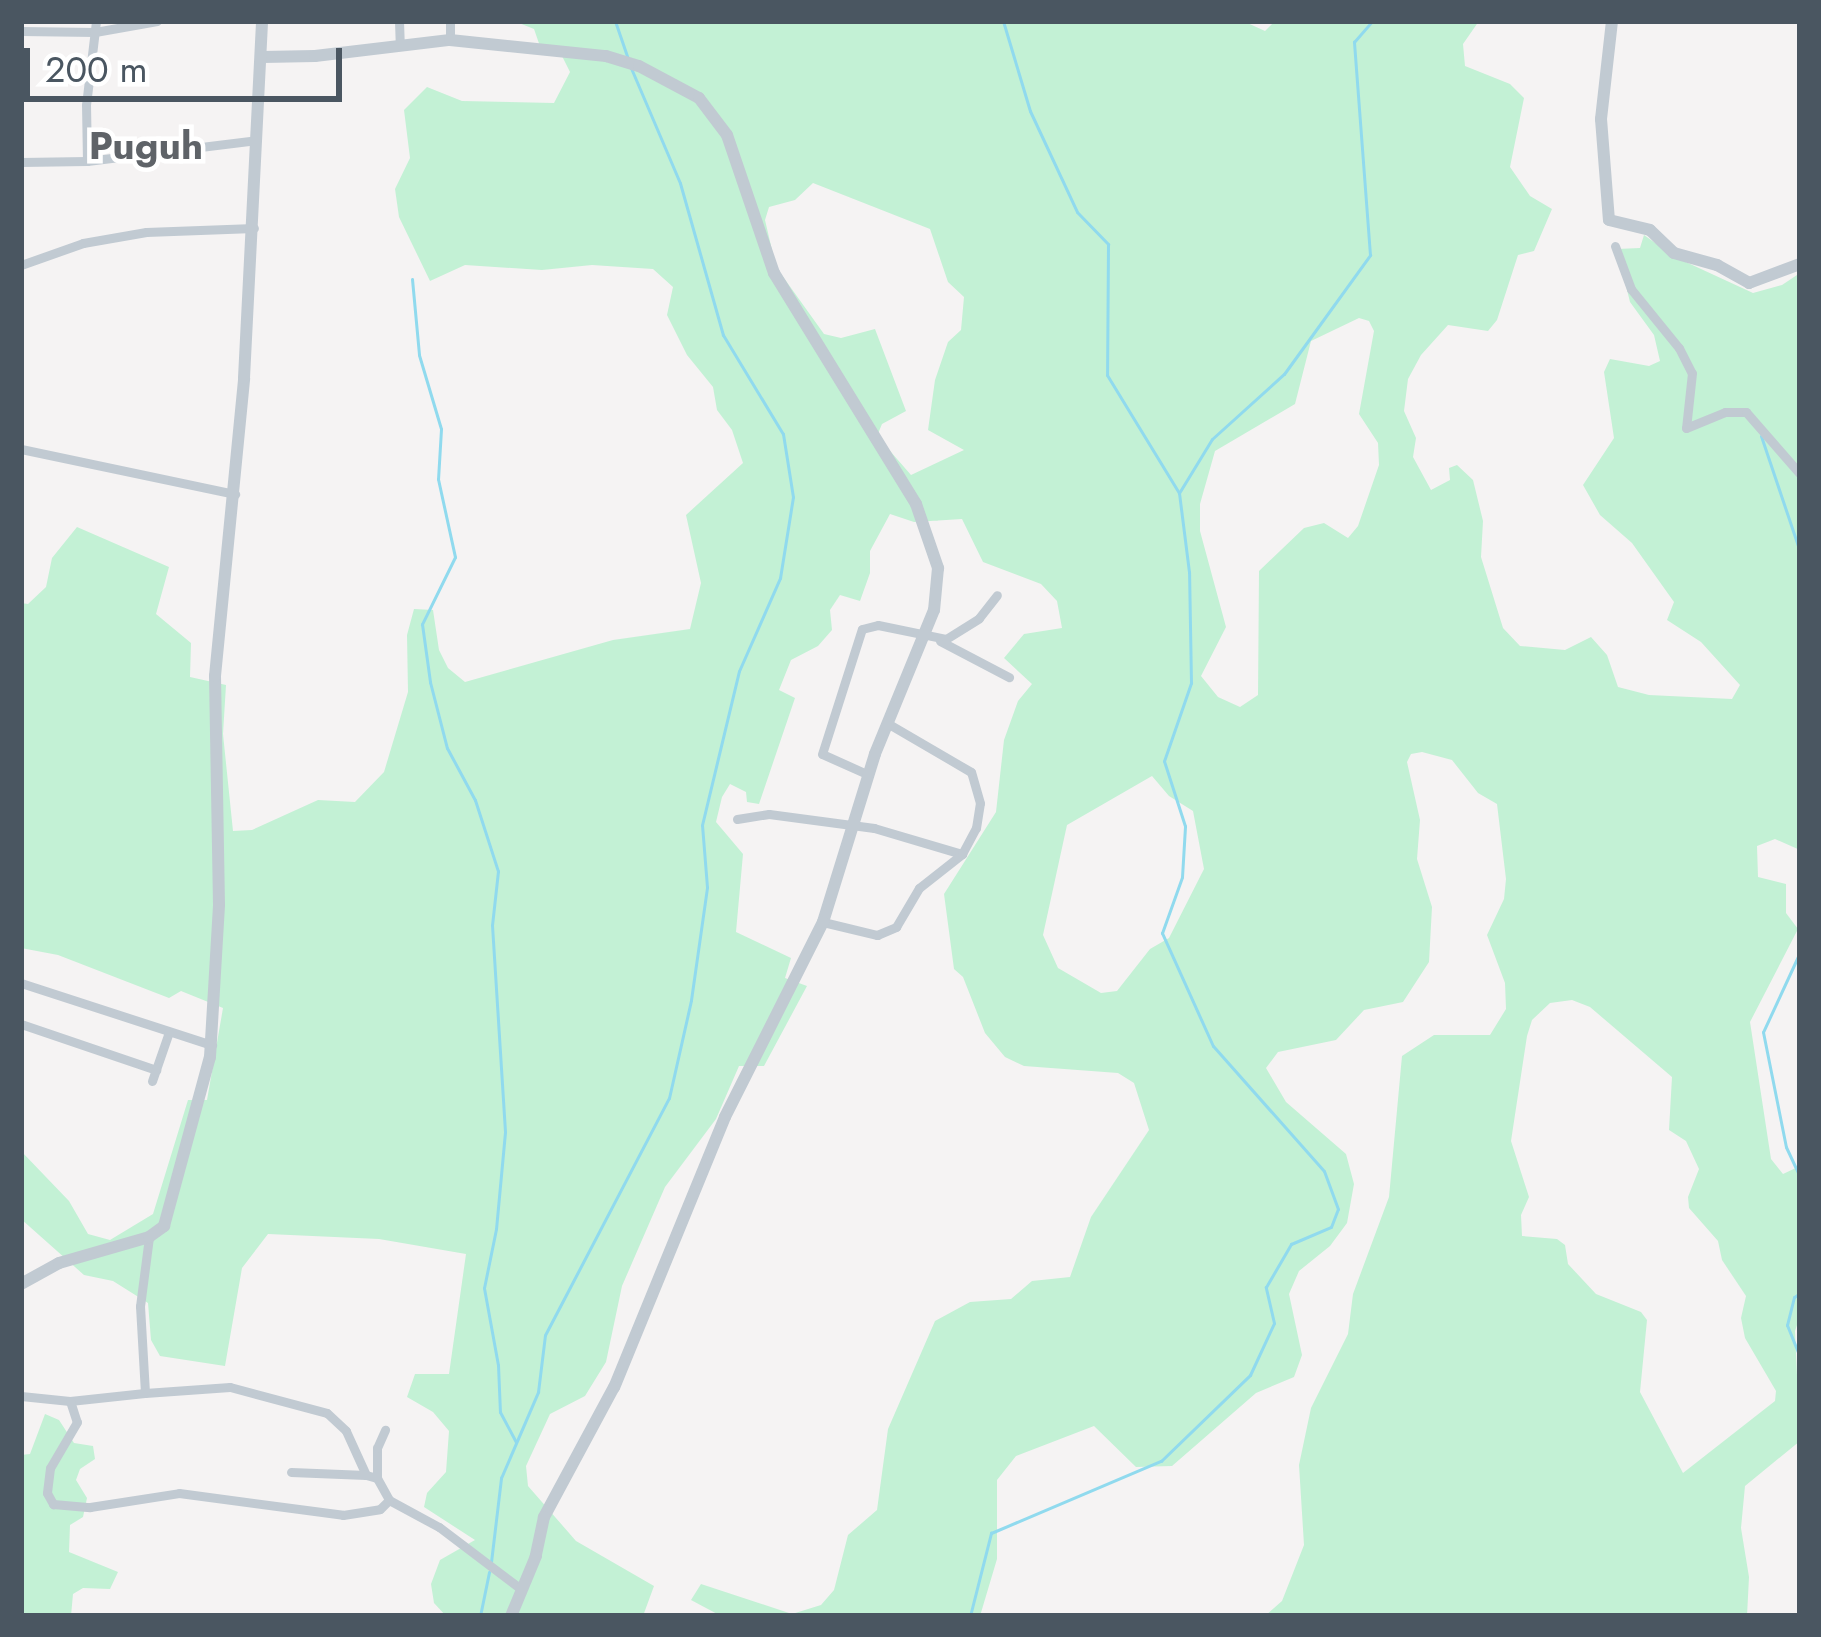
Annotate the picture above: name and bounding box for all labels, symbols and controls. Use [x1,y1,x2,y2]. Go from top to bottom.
scale bar [30,24,348,98]
text: 200 m [45,43,148,95]
district label: Puguh [89,123,203,169]

